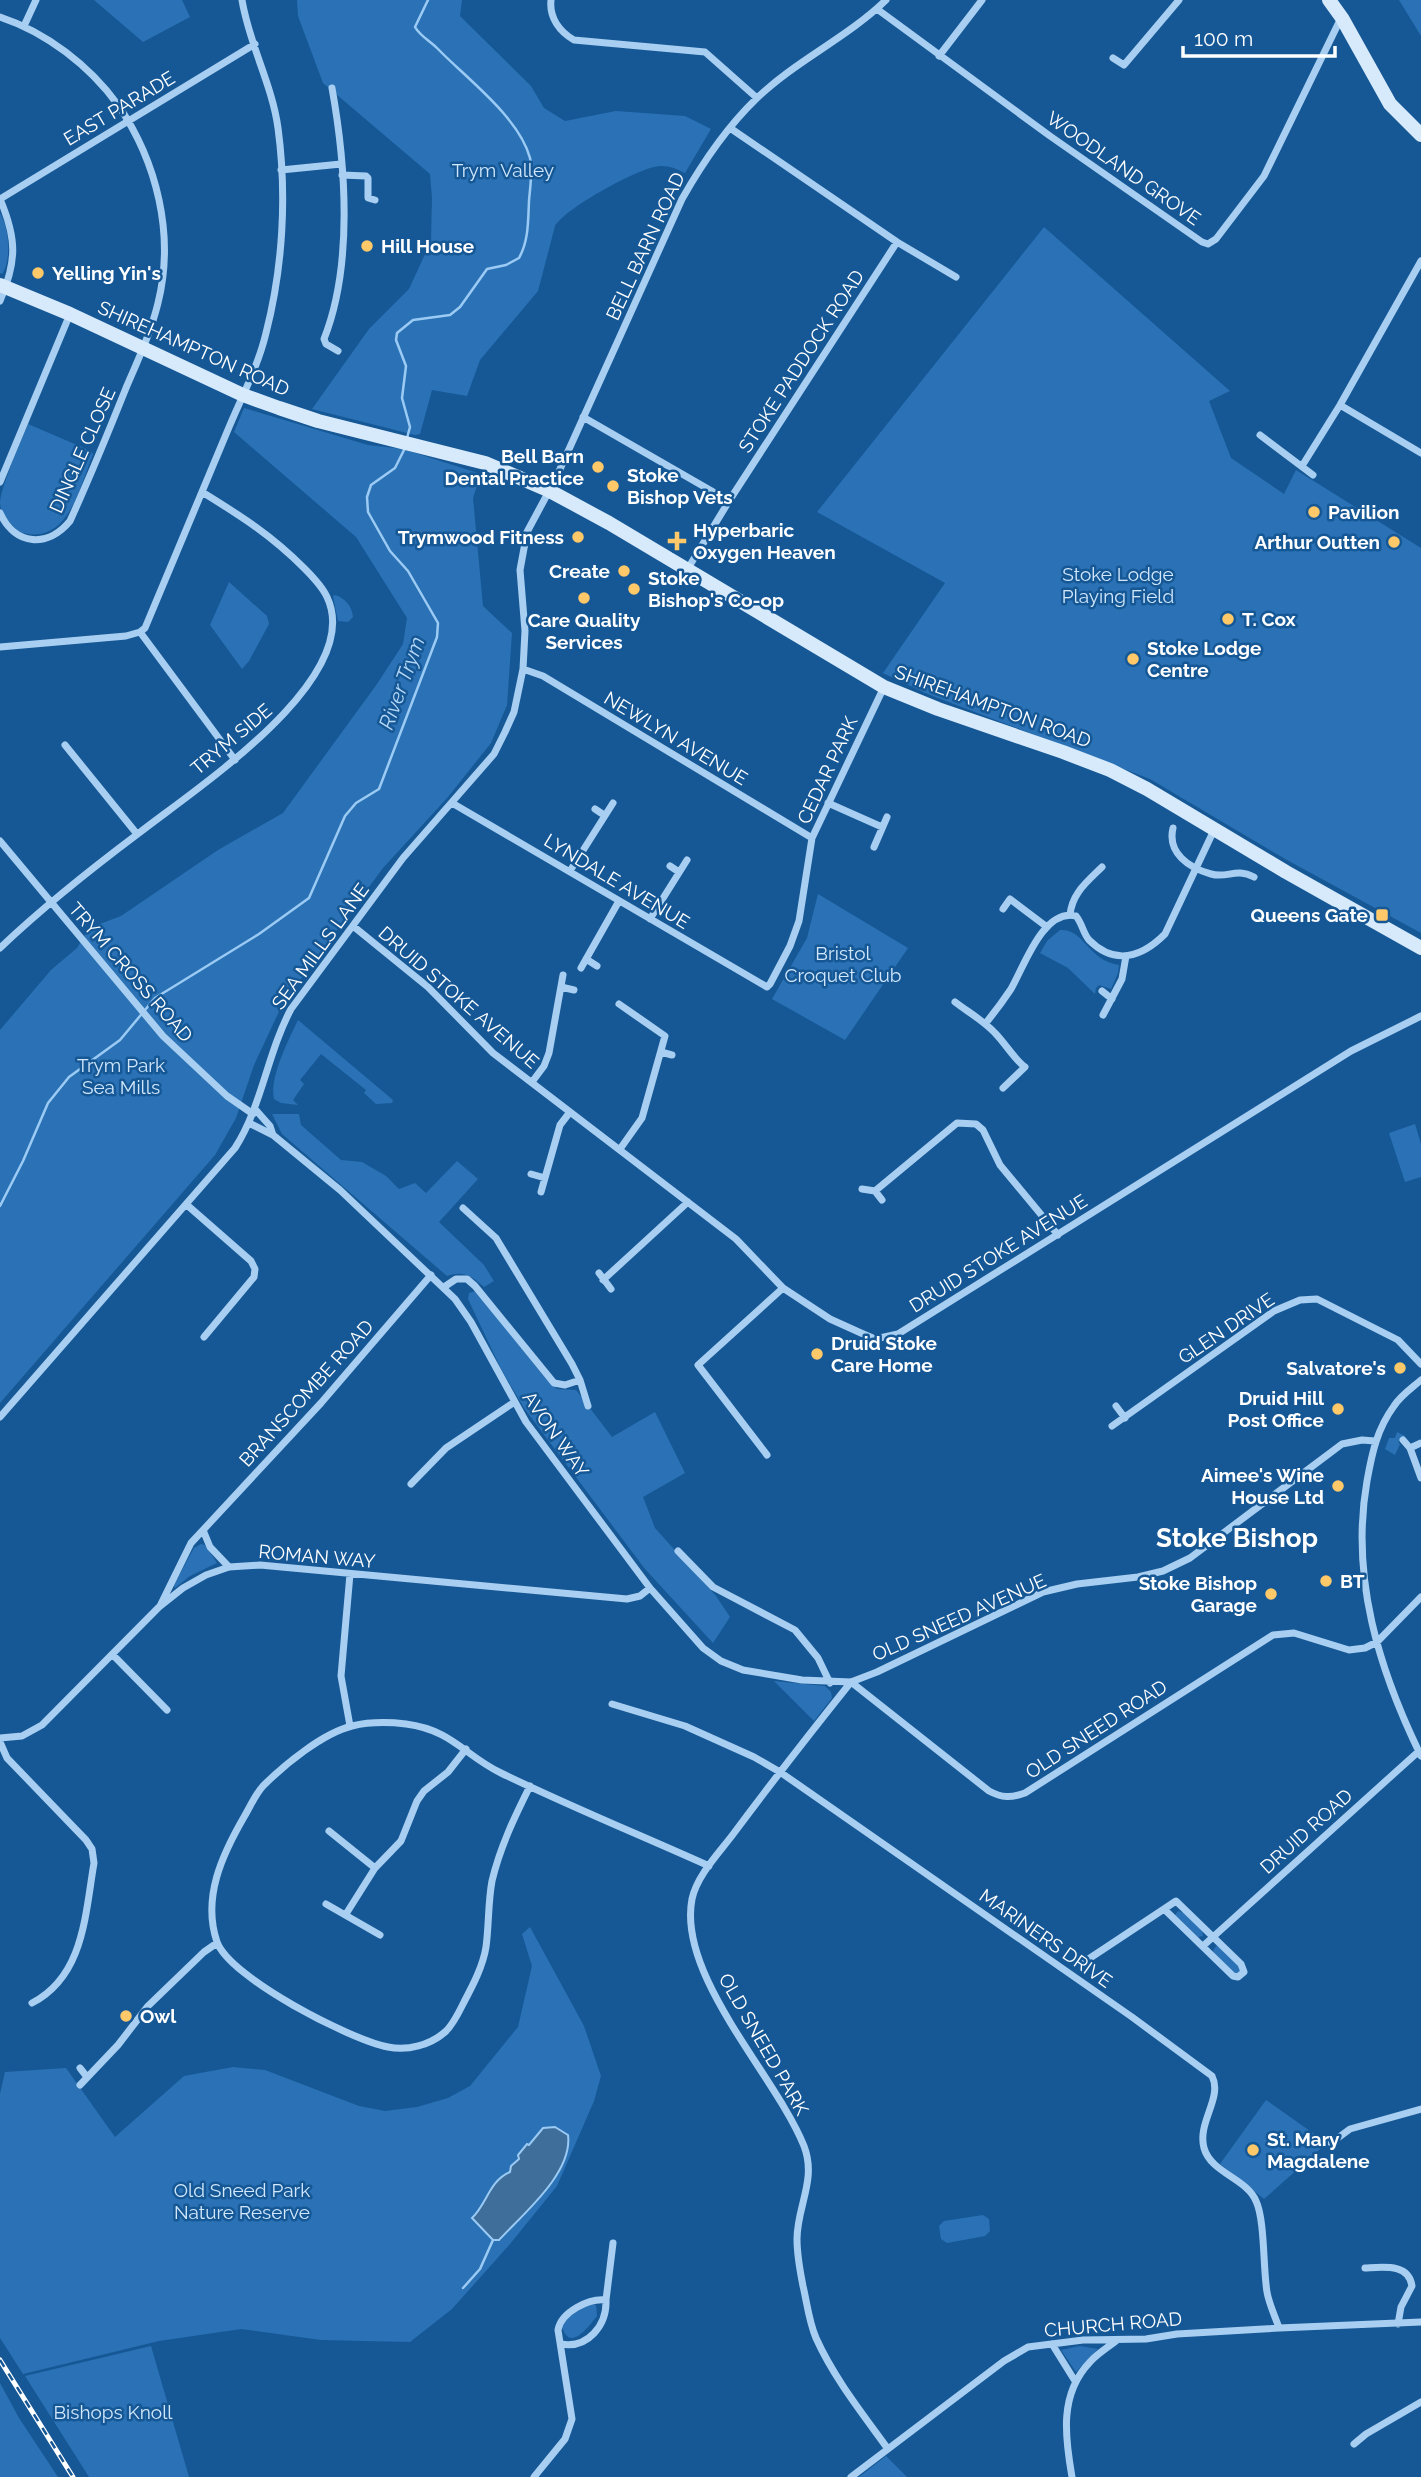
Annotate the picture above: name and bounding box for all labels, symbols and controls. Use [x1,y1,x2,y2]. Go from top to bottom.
scale bar [1183,14,1335,58]
text: 100 m [1194,26,1253,51]
street label: EAST PARADE [59,66,179,150]
street label: WOODLAND GROVE [1043,107,1205,229]
park label: Trym Valley [452,159,554,181]
street label: BELL BARN ROAD [601,169,689,323]
place label: Hill House [381,235,474,257]
marker: Hill House [359,238,375,254]
place label: Yelling Yin's [52,262,161,284]
marker: Yelling Yin's [30,265,46,281]
street label: STOKE PADDOCK ROAD [734,266,868,456]
street label: SHIREHAMPTON ROAD [95,296,293,400]
street label: DINGLE CLOSE [44,384,120,516]
place label: Bell Barn Dental Practice [444,445,584,489]
marker: Bell Barn Dental Practice [590,459,606,475]
place label: Stoke Bishop Vets [627,464,733,508]
marker: Stoke Bishop Vets [605,478,621,494]
place label: Pavilion [1328,501,1399,523]
marker: Pavilion [1306,504,1322,520]
place label: Hyperbaric Oxygen Heaven [693,519,836,563]
place label: Trymwood Fitness [398,526,564,548]
marker: Trymwood Fitness [570,529,586,545]
marker: Hyperbaric Oxygen Heaven [667,531,687,551]
place label: Arthur Outten [1255,531,1380,553]
marker: Arthur Outten [1386,534,1402,550]
place label: Create [549,560,610,582]
marker: Create [616,563,632,579]
park label: Stoke Lodge Playing Field [1062,563,1174,607]
place label: Stoke Bishop's Co-op [648,567,784,611]
marker: Stoke Bishop's Co-op [626,581,642,597]
marker: Care Quality Services [576,590,592,606]
place label: T. Cox [1242,608,1296,630]
place label: Care Quality Services [528,609,641,653]
marker: T. Cox [1220,611,1236,627]
water label: River Trym [373,633,430,733]
place label: Stoke Lodge Centre [1147,637,1261,681]
marker: Stoke Lodge Centre [1125,651,1141,667]
street label: SHIREHAMPTON ROAD [892,660,1094,752]
street label: NEWLYN AVENUE [600,687,752,789]
street label: TRYM SIDE [186,699,276,779]
street label: CEDAR PARK [792,712,862,827]
street label: LYNDALE AVENUE [540,829,694,933]
street label: SEA MILLS LANE [267,879,373,1013]
street label: TRYM CROSS ROAD [64,898,198,1046]
place label: Queens Gate [1251,904,1368,926]
marker: Queens Gate [1374,907,1390,923]
street label: DRUID STOKE AVENUE [374,921,544,1073]
park label: Bristol Croquet Club [784,942,902,986]
park label: Trym Park Sea Mills [77,1054,165,1098]
street label: DRUID STOKE AVENUE [905,1189,1091,1317]
street label: GLEN DRIVE [1174,1288,1278,1368]
street label: BRANSCOMBE ROAD [234,1315,378,1471]
place label: Druid Stoke Care Home [831,1332,937,1376]
marker: Druid Stoke Care Home [809,1346,825,1362]
place label: Salvatore's [1286,1357,1386,1379]
marker: Salvatore's [1392,1360,1408,1376]
street label: AVON WAY [518,1387,594,1482]
place label: Druid Hill Post Office [1228,1387,1325,1431]
marker: Druid Hill Post Office [1330,1401,1346,1417]
place label: Aimee's Wine House Ltd [1201,1464,1324,1508]
marker: Aimee's Wine House Ltd [1330,1478,1346,1494]
district label: Stoke Bishop [1156,1523,1318,1553]
street label: ROMAN WAY [258,1540,377,1572]
street label: OLD SNEED AVENUE [869,1569,1049,1665]
place label: BT [1340,1570,1365,1592]
place label: Stoke Bishop Garage [1139,1572,1257,1616]
marker: BT [1318,1573,1334,1589]
marker: Stoke Bishop Garage [1263,1586,1279,1602]
street label: OLD SNEED ROAD [1021,1675,1171,1783]
street label: DRUID ROAD [1255,1784,1357,1878]
street label: MARINERS DRIVE [975,1884,1117,1992]
street label: OLD SNEED PARK [714,1969,814,2119]
place label: Owl [140,2005,177,2027]
marker: Owl [118,2008,134,2024]
place label: St. Mary Magdalene [1267,2128,1370,2172]
marker: St. Mary Magdalene [1245,2142,1261,2158]
park label: Old Sneed Park Nature Reserve [174,2179,310,2223]
street label: CHURCH ROAD [1043,2307,1183,2341]
park label: Bishops Knoll [53,2401,173,2423]

